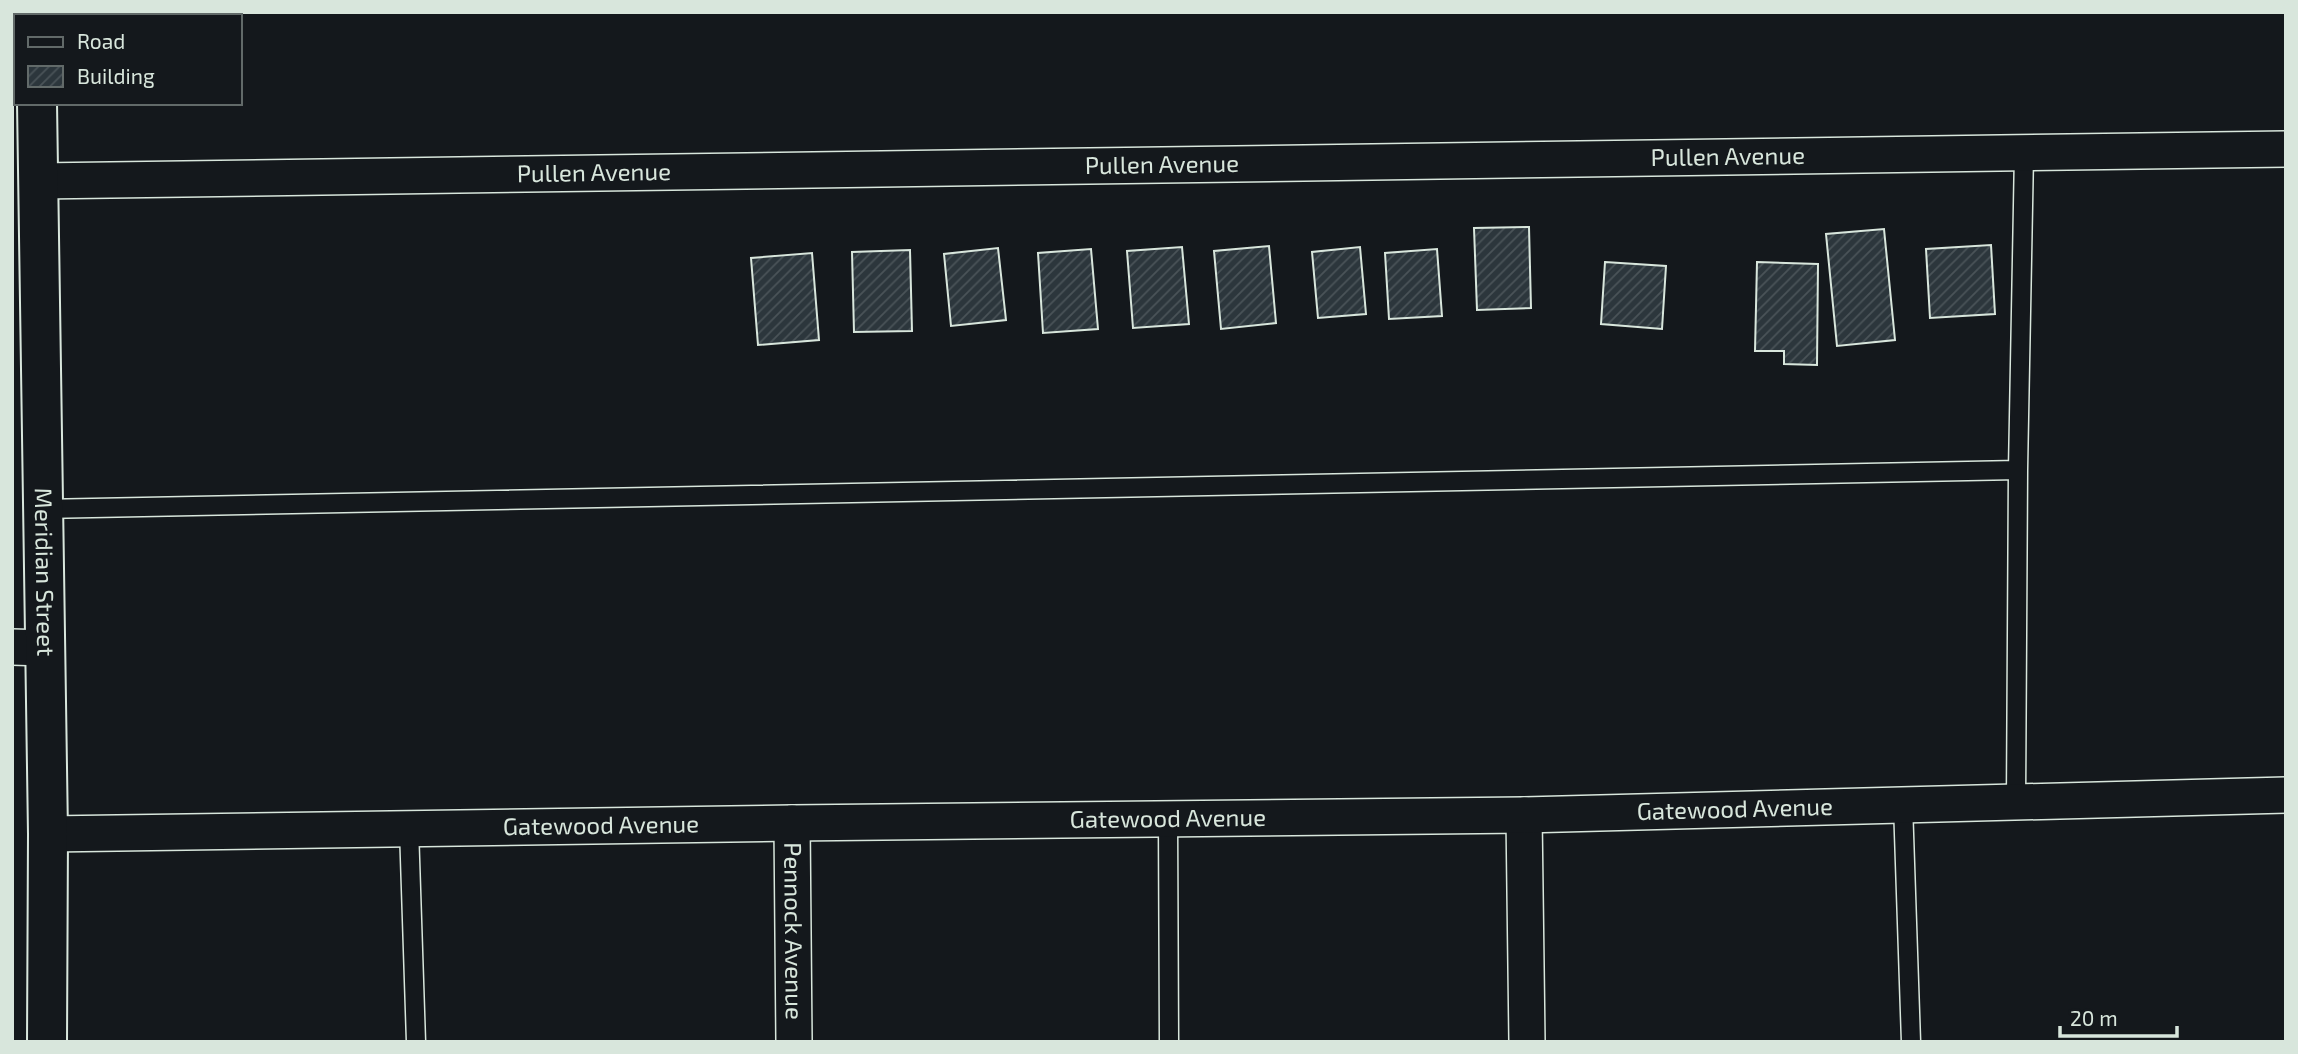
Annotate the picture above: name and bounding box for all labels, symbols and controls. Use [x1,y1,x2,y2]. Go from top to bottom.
legend [14,14,242,105]
text: Road [77,28,125,53]
text: Building [77,63,155,88]
street label: Pullen Avenue [1650,140,1805,171]
street label: Pullen Avenue [1085,148,1239,179]
street label: Pullen Avenue [517,156,671,187]
street label: Meridian Street [30,487,61,656]
street label: Gatewood Avenue [1636,791,1833,825]
street label: Gatewood Avenue [1070,802,1266,833]
street label: Gatewood Avenue [503,808,699,840]
street label: Pennock Avenue [779,842,810,1020]
scale bar [2060,995,2177,1038]
text: 20 m [2070,1005,2118,1030]

